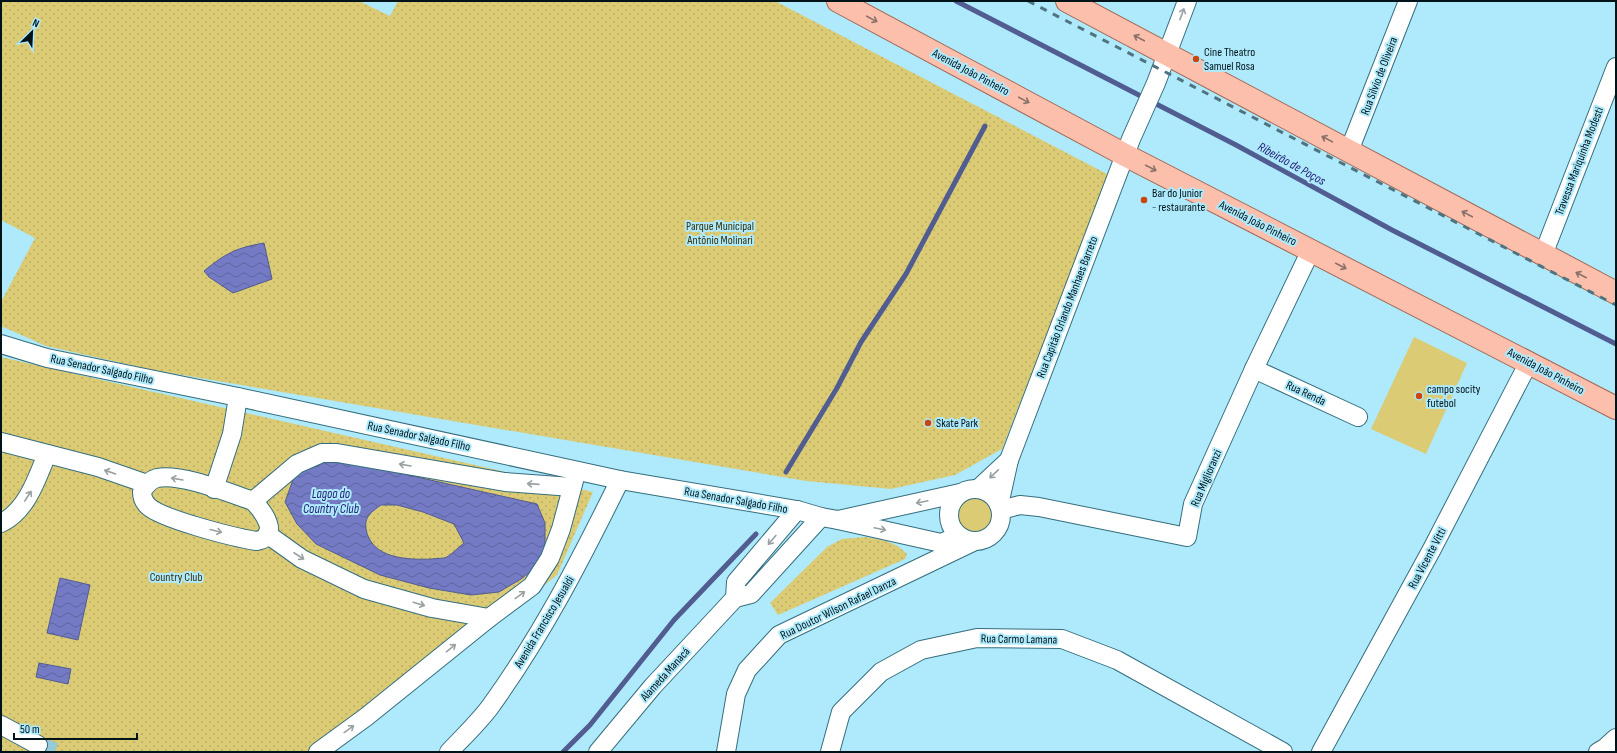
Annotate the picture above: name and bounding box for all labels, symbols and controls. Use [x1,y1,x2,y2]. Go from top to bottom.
one-way arrow [1179,9,1187,21]
north arrow [12,12,52,52]
text: N [31,16,41,31]
one-way arrow [866,16,878,24]
one-way arrow [1133,34,1145,42]
street label: Rua Silvio de Oliveira [1358,35,1401,117]
street label: Avenida João Pinheiro [929,45,1012,99]
place label: Cine Theatro Samuel Rosa [1204,45,1255,74]
marker: Cine Theatro Samuel Rosa [1191,54,1201,64]
one-way arrow [1018,97,1030,105]
street label: Travessa Mariquinha Modesti [1552,105,1607,217]
one-way arrow [1322,135,1334,142]
water label: Ribeirão de Poços [1255,139,1329,189]
one-way arrow [1145,165,1157,172]
place label: Bar do Junior - restaurante [1152,186,1206,215]
marker: Bar do Junior - restaurante [1139,195,1149,205]
street label: Avenida João Pinheiro [1216,197,1299,249]
one-way arrow [1461,210,1473,217]
park label: Parque Municipal Antônio Molinari [686,219,754,248]
street label: Rua Capitão Orlando Manhaes Barreto [1033,234,1101,380]
one-way arrow [1335,263,1347,270]
one-way arrow [1576,271,1588,278]
street label: Avenida João Pinheiro [1504,344,1587,398]
street label: Rua Senador Salgado Filho [49,351,155,388]
street label: Rua Renda [1284,378,1328,409]
place label: campo socity futebol [1427,382,1481,411]
marker: campo socity futebol [1414,391,1424,401]
place label: Skate Park [936,416,979,431]
street label: Rua Senador Salgado Filho [366,418,472,455]
marker: Skate Park [923,418,933,428]
street label: Rua Miglioranzi [1188,447,1225,509]
one-way arrow [399,461,412,469]
one-way arrow [104,467,116,475]
one-way arrow [989,470,999,479]
one-way arrow [171,475,184,483]
one-way arrow [527,481,540,488]
street label: Rua Senador Salgado Filho [683,484,789,517]
water label: Lagoa do Country Club [303,486,360,517]
one-way arrow [24,491,32,502]
one-way arrow [916,498,929,506]
street label: Rua Vicente Vitti [1405,525,1450,591]
one-way arrow [873,526,886,534]
one-way arrow [209,528,222,536]
one-way arrow [768,535,777,545]
one-way arrow [293,553,305,561]
park label: Country Club [150,570,202,585]
street label: Avenida Francisco Jesualdi [511,574,578,672]
street label: Rua Doutor Wilson Rafael Danza [778,574,899,643]
one-way arrow [515,590,526,599]
one-way arrow [412,601,425,608]
street label: Rua Carmo Lamana [981,631,1058,648]
one-way arrow [446,644,457,653]
street label: Alameda Manacá [637,644,694,705]
scale bar [14,715,137,741]
text: 50 m [20,722,40,737]
one-way arrow [343,725,354,733]

